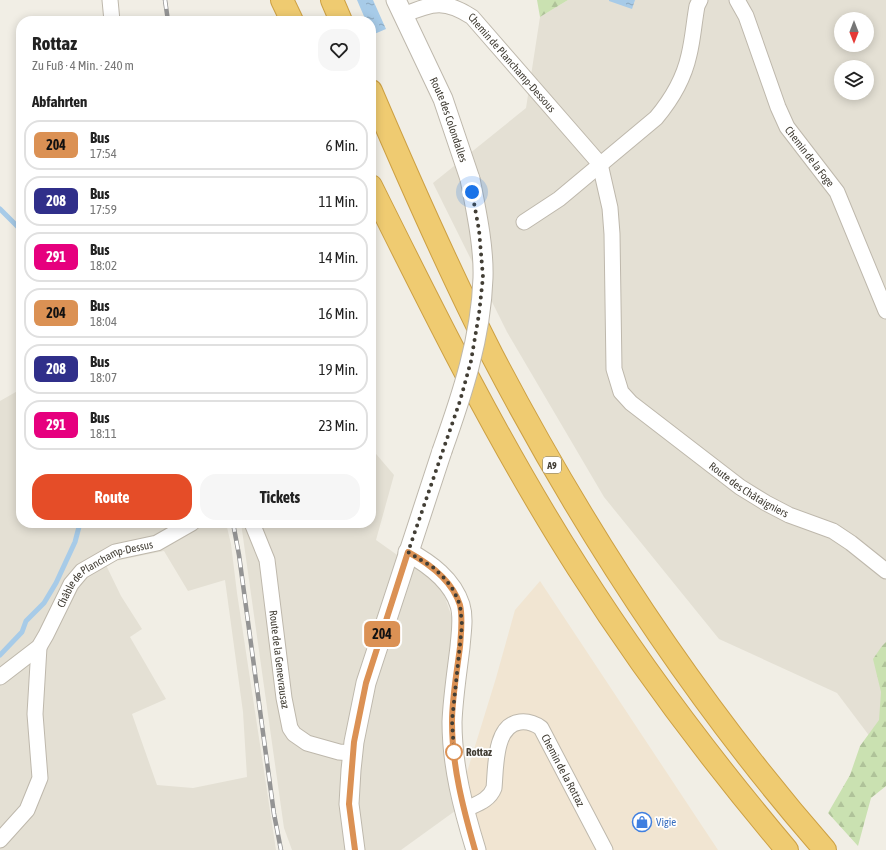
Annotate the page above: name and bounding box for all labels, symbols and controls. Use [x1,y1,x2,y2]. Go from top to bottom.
street label: Chemin de Planchamp-Dessous [466,10,558,115]
north arrow [834,12,874,52]
map controls [834,12,874,100]
button: heart [318,29,360,71]
text: Rottaz [32,32,77,54]
text: Zu Fuß · 4 Min. · 240 m [32,58,134,73]
button: layers [834,60,874,100]
street label: Route des Colondalles [428,75,470,164]
text: Abfahrten [32,93,87,110]
street label: Chemin de la Foge [783,124,837,189]
text: Bus [90,129,110,146]
text: 204 [46,137,66,153]
text: 6 Min. [325,137,358,154]
text: 17:54 [90,146,117,161]
your location [462,182,482,202]
text: Bus [90,185,110,202]
text: 208 [46,193,66,209]
text: 11 Min. [318,193,358,210]
text: 17:59 [90,202,117,217]
text: Bus [90,241,110,258]
text: 291 [46,249,66,265]
text: 14 Min. [318,249,358,266]
text: 18:02 [90,258,117,273]
text: Bus [90,297,110,314]
text: 204 [46,305,66,321]
text: 16 Min. [318,305,358,322]
text: 18:04 [90,314,117,329]
text: Bus [90,353,110,370]
text: 208 [46,361,66,377]
text: 19 Min. [318,361,358,378]
text: 18:07 [90,370,117,385]
text: Bus [90,409,110,426]
text: 291 [46,417,66,433]
text: 23 Min. [318,417,358,434]
text: 18:11 [90,426,117,441]
road number: A9 [543,457,561,473]
street label: Route des Châtaigniers [707,460,791,520]
button: Route [32,474,192,520]
button: Tickets [200,474,360,520]
street label: Châble de Planchamp-Dessus [54,538,154,609]
street label: Route de la Genevrausaz [267,609,292,710]
line badge: 204 [359,621,405,647]
text: 204 [372,626,392,642]
street label: Chemin de la Rottaz [539,732,587,809]
marker: Rottaz [445,743,463,761]
place label: Rottaz [466,746,492,758]
shop icon: Vigie [631,811,653,833]
place label: Vigie [656,816,676,828]

